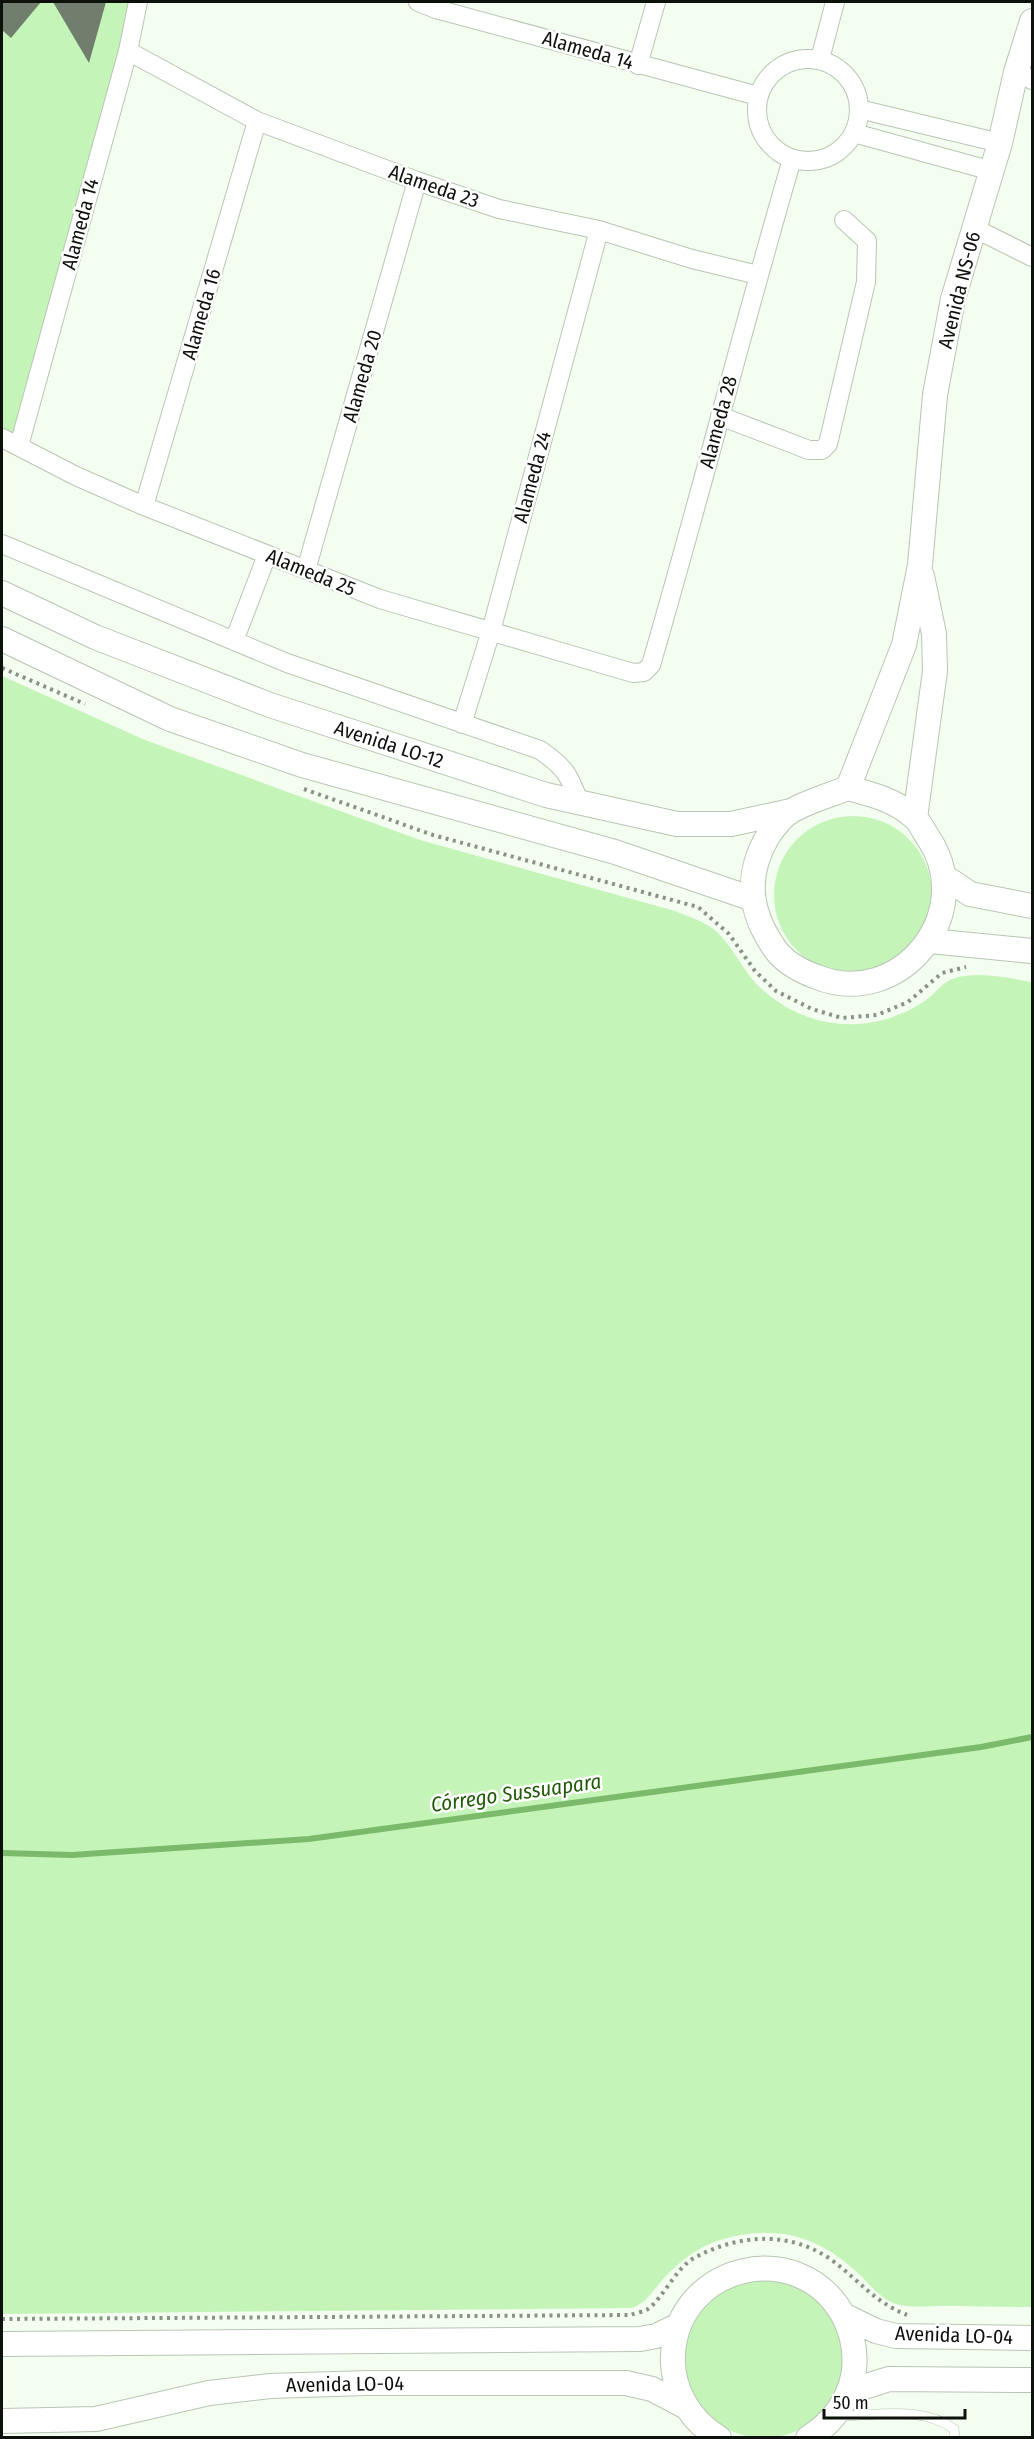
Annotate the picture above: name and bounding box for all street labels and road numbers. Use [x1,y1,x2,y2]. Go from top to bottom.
street label: Alameda 14 [540,26,637,75]
street label: Alameda 23 [386,159,482,213]
street label: Alameda 14 [56,175,104,272]
street label: Avenida NS-06 [933,229,985,351]
street label: Alameda 16 [177,266,225,362]
street label: Alameda 20 [337,327,387,425]
street label: Alameda 28 [694,373,742,471]
street label: Alameda 24 [508,428,556,526]
street label: Alameda 25 [263,543,359,601]
street label: Avenida LO-12 [331,715,447,773]
street label: Avenida LO-04 [895,2321,1014,2349]
street label: Avenida LO-04 [286,2371,405,2397]

